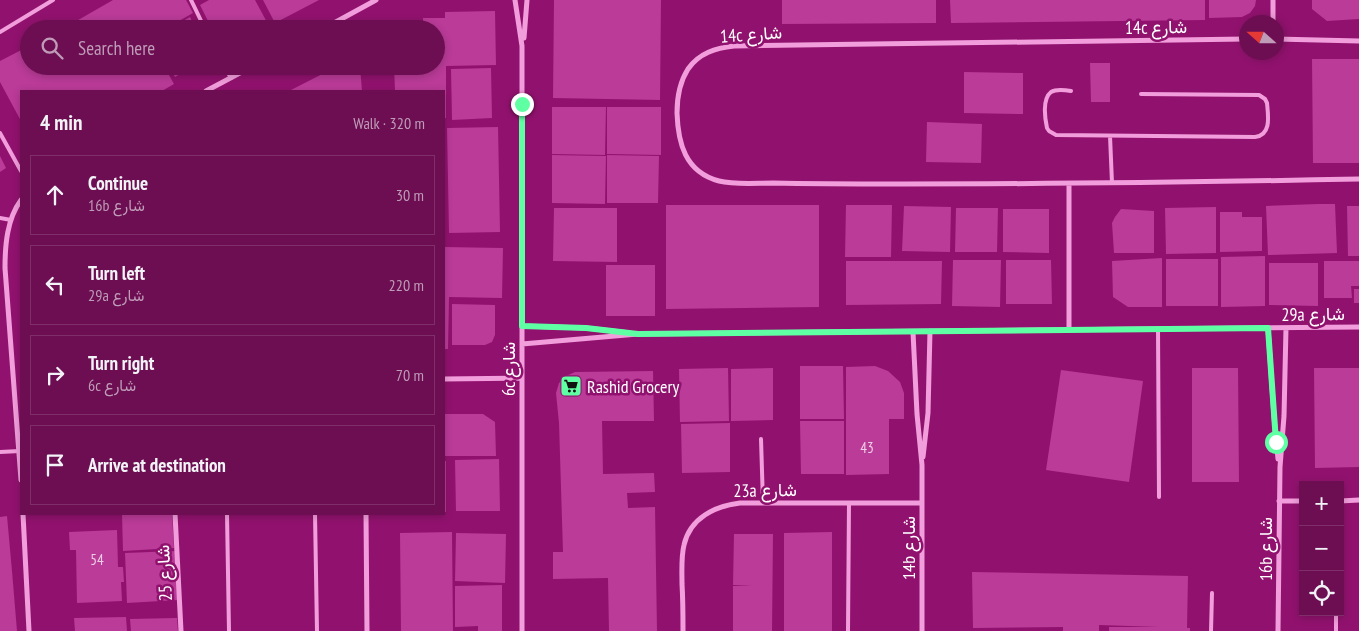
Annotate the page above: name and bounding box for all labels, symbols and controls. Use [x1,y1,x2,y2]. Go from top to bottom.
street label: 14c شارع [1125,15,1187,40]
north arrow [1239,15,1284,60]
search box [20,20,445,75]
street label: 14c شارع [719,20,783,49]
icon: search [38,34,66,62]
text: Search here [78,36,155,60]
route end [511,93,534,116]
text: 4 min [40,109,82,136]
text: Walk · 320 m [353,113,425,133]
text: Continue [88,171,148,195]
icon: ahead [41,181,69,209]
text: 30 m [396,185,424,205]
text: 16b شارع [88,195,145,215]
text: Turn left [88,261,145,285]
icon: left [41,271,69,299]
text: 220 m [389,275,424,295]
text: 29a شارع [88,285,144,305]
street label: 29a شارع [1281,302,1345,327]
street label: 6c شارع [497,342,521,396]
text: Turn right [88,351,154,375]
icon: right [41,361,69,389]
text: 70 m [396,365,424,385]
supermarket icon: Rashid Grocery [559,374,583,398]
text: 6c شارع [88,375,136,395]
place label: Rashid Grocery [587,375,679,398]
route start [1265,431,1288,454]
house number: 43 [860,438,874,457]
icon: arrive [41,451,69,479]
text: Arrive at destination [88,453,226,477]
street label: 23a شارع [733,478,797,503]
map controls [1299,481,1344,616]
button: + [1299,481,1344,526]
street label: 14b شارع [897,516,921,580]
street label: 16b شارع [1254,517,1278,581]
button: − [1299,526,1344,571]
street label: شارع 25 [151,544,178,602]
house number: 54 [90,550,104,569]
button: locate [1299,571,1344,616]

